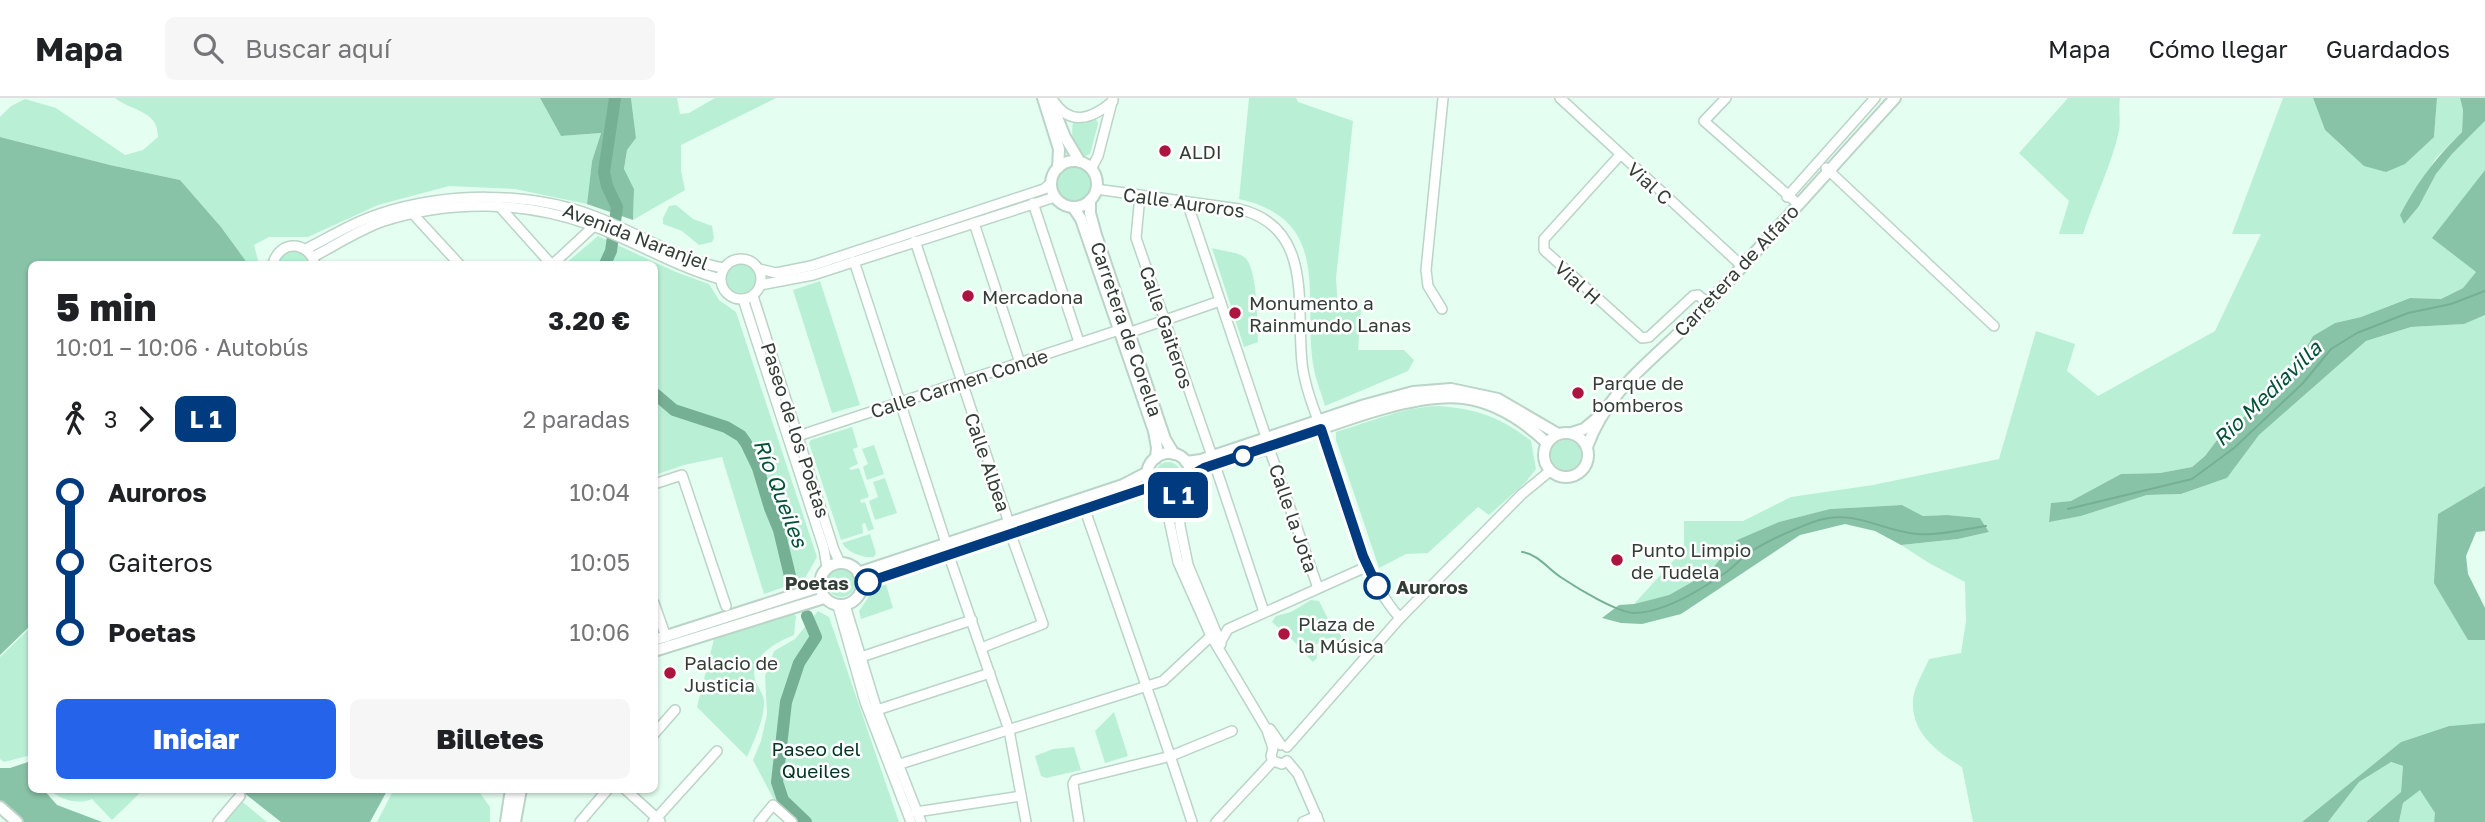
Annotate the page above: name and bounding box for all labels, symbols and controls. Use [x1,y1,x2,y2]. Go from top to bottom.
search box [165,17,655,80]
text: Mapa [35,29,123,68]
icon: search [189,29,227,67]
text: Buscar aquí [245,33,391,64]
text: Mapa [2048,34,2111,63]
text: Cómo llegar [2149,34,2288,63]
text: Guardados [2326,34,2450,63]
place label: ALDI [1179,140,1222,163]
marker: ALDI [1157,143,1173,159]
street label: Vial C [1623,157,1677,209]
street label: Calle Auroros [1122,182,1246,222]
street label: Avenida Naranjel [560,198,712,274]
street label: Carretera de Alfaro [1669,199,1803,341]
street label: Carretera de Corella [1086,238,1168,420]
street label: Vial H [1550,255,1606,309]
street label: Calle Gaiteros [1135,263,1199,391]
text: 5 min [56,284,156,329]
place label: Mercadona [982,285,1083,308]
marker: Mercadona [960,288,976,304]
place label: Monumento a Rainmundo Lanas [1249,291,1411,336]
text: 3.20 € [548,305,630,336]
marker: Monumento a Rainmundo Lanas [1227,305,1243,321]
text: 10:01 – 10:06 · Autobús [56,333,308,361]
water label: Rio Mediavilla [2207,334,2327,451]
street label: Paseo de los Poetas [757,339,835,521]
street label: Calle Carmen Conde [867,343,1051,423]
place label: Parque de bomberos [1592,371,1684,416]
marker: Parque de bomberos [1570,385,1586,401]
icon: walk [56,400,94,438]
icon: forward [127,400,165,438]
text: L 1 [189,404,222,433]
text: 3 [104,405,117,433]
text: 2 paradas [523,405,630,433]
street label: Calle Albea [960,409,1016,515]
water label: Río Queiles [749,435,814,552]
unlabelled marker [1233,446,1253,466]
street label: Calle la Jota [1265,461,1323,575]
line badge: L 1 [1138,472,1218,518]
text: Auroros [108,477,207,508]
text: 10:04 [569,478,630,506]
text: L 1 [1162,480,1194,509]
place label: Punto Limpio de Tudela [1631,538,1751,583]
text: Gaiteros [108,547,213,578]
text: 10:05 [570,548,630,576]
marker: Punto Limpio de Tudela [1609,552,1625,568]
marker: Poetas [855,569,881,595]
place label: Poetas [785,571,849,594]
marker: Auroros [1364,573,1390,599]
place label: Auroros [1396,575,1469,598]
place label: Plaza de la Música [1298,612,1384,657]
text: Poetas [108,617,196,648]
text: 10:06 [570,618,630,646]
marker: Plaza de la Música [1276,626,1292,642]
place label: Palacio de Justicia [684,651,778,696]
marker: Palacio de Justicia [662,665,678,681]
button: Iniciar [56,699,336,779]
button: Billetes [350,699,630,779]
park label: Paseo del Queiles [771,737,861,782]

